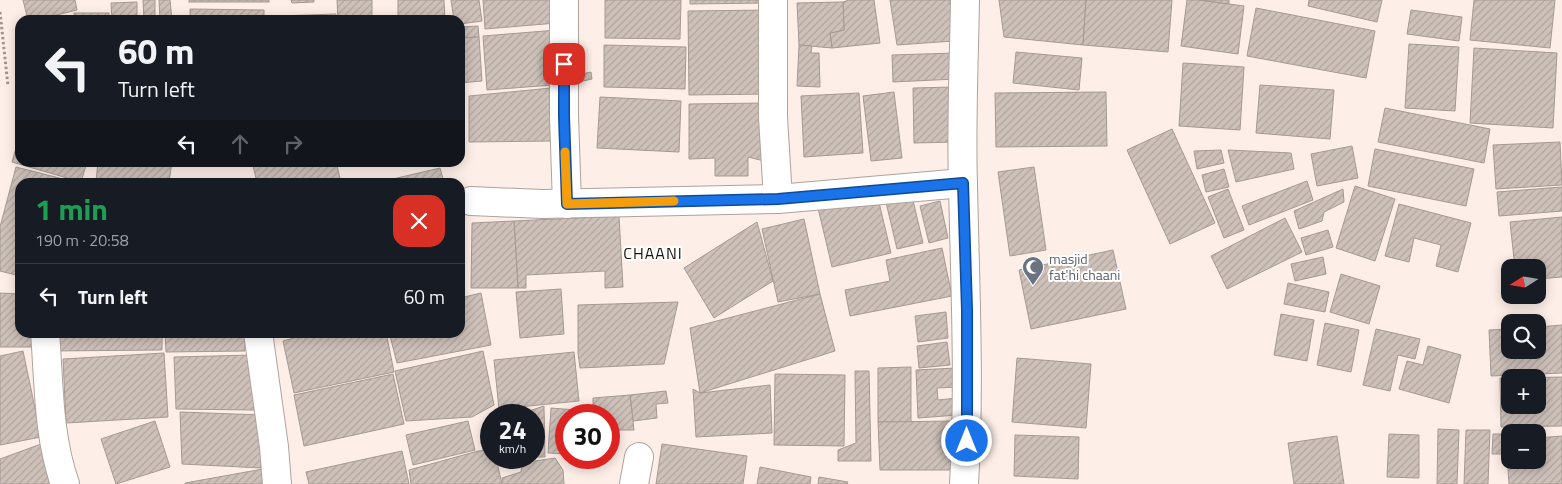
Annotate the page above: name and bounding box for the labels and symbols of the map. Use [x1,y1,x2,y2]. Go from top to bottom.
pin [543,43,585,85]
district label: CHAANI [623,241,683,265]
place label: masjid fat'hi chaani [1049,248,1120,285]
mosque icon: masjid fat'hi chaani [1021,255,1045,286]
north arrow [1501,259,1546,304]
speed limit sign: 30 [555,404,620,469]
position arrow [940,414,992,466]

